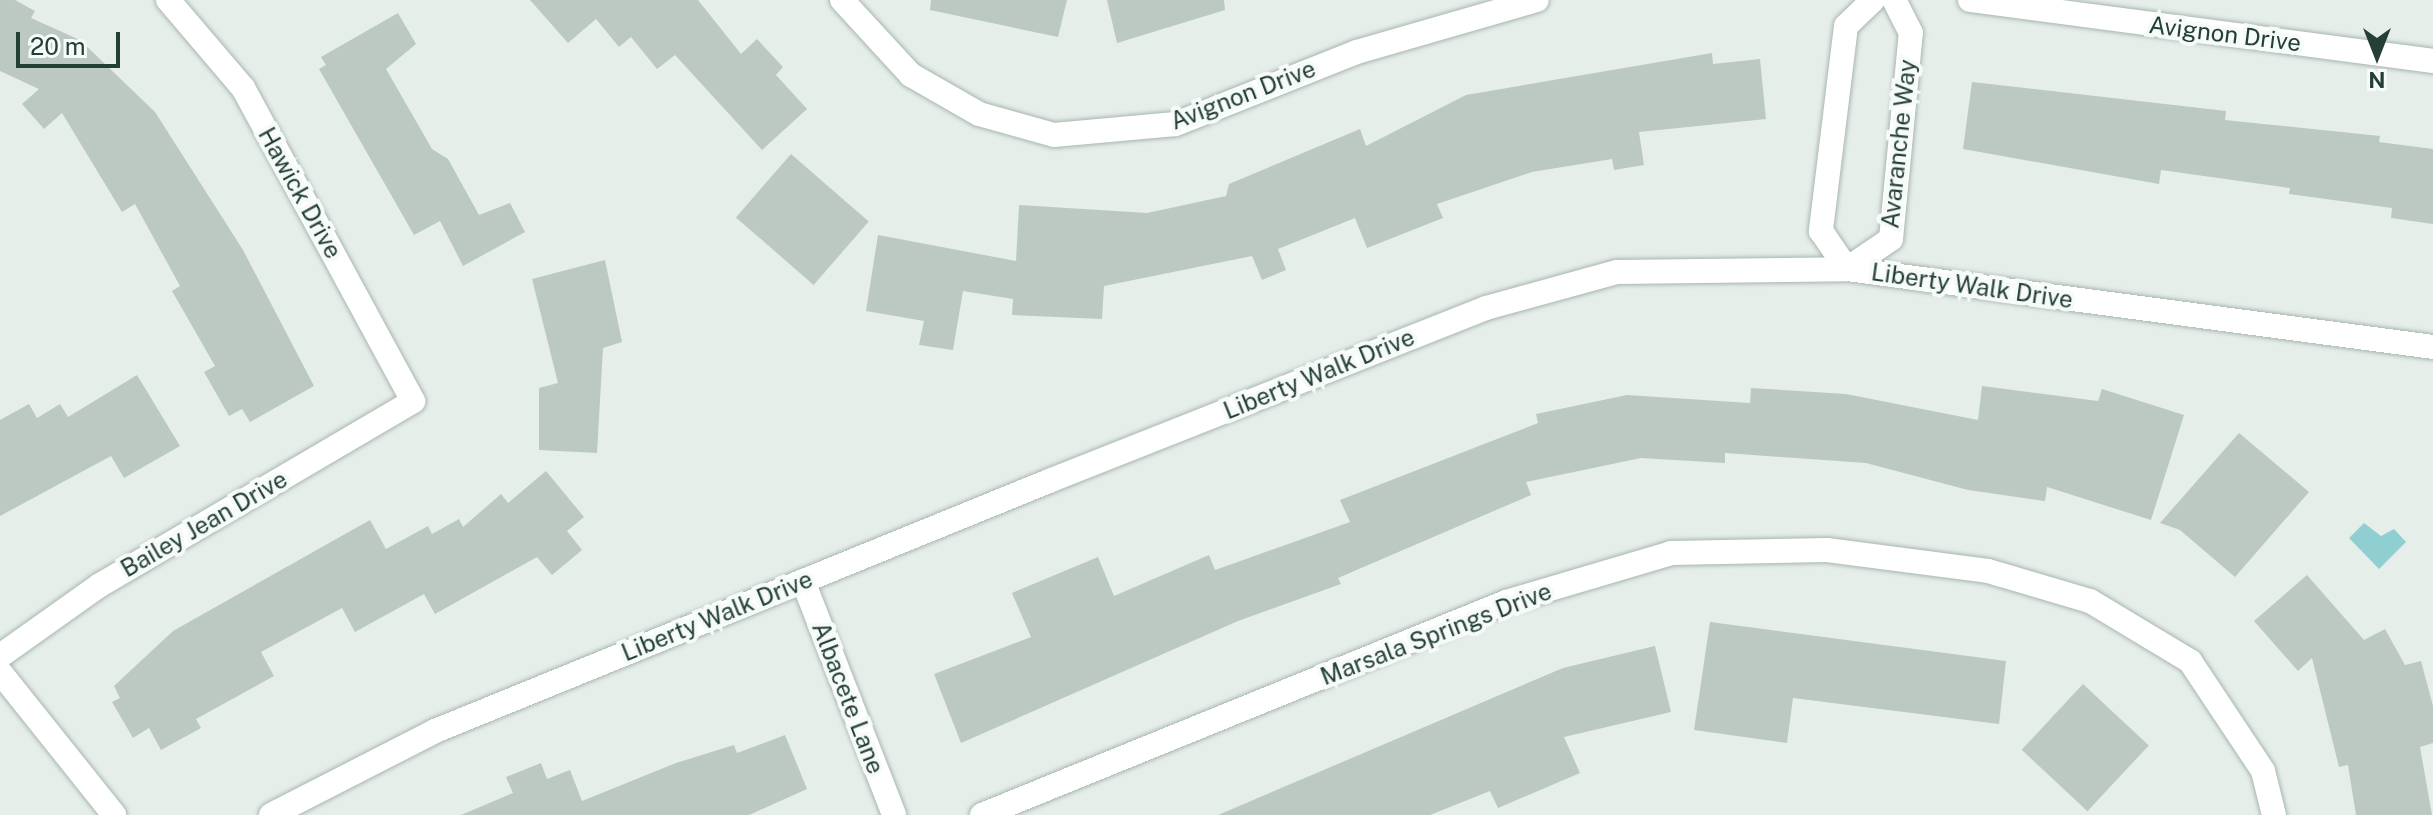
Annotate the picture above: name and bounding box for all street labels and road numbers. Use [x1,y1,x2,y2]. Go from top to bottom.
street label: Avignon Drive [2147,10,2303,58]
street label: Avignon Drive [1166,54,1320,136]
street label: Avaranche Way [1876,58,1922,230]
street label: Hawick Drive [252,122,348,264]
street label: Liberty Walk Drive [1869,258,2075,314]
street label: Liberty Walk Drive [1219,322,1419,426]
street label: Bailey Jean Drive [116,465,292,583]
street label: Liberty Walk Drive [617,564,817,668]
street label: Marsala Springs Drive [1316,577,1556,691]
street label: Albacete Lane [806,618,890,778]

